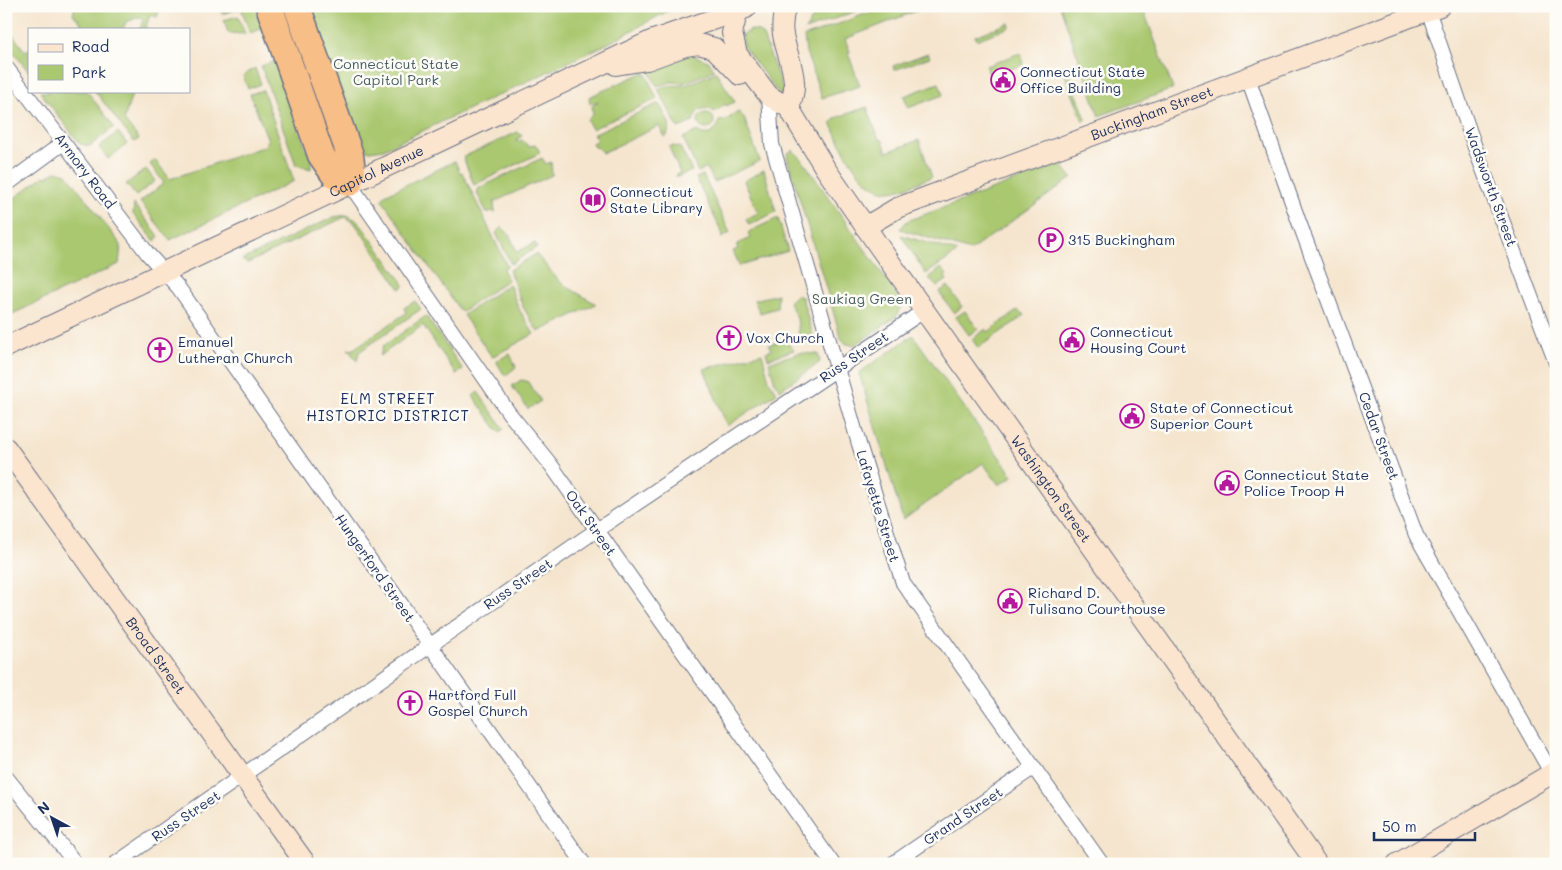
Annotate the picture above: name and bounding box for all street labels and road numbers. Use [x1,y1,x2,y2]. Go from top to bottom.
street label: Buckingham Street [1088,81,1215,144]
street label: Wadsworth Street [1461,124,1522,249]
street label: Armory Road [51,129,120,212]
street label: Capitol Avenue [326,140,427,201]
street label: Russ Street [816,327,892,387]
street label: Cedar Street [1355,389,1404,482]
street label: Washington Street [1007,431,1096,546]
street label: Lafayette Street [852,447,905,564]
street label: Oak Street [562,486,621,559]
street label: Hungerford Street [331,510,420,626]
street label: Russ Street [480,554,556,614]
street label: Broad Street [122,613,190,698]
street label: Grand Street [919,782,1006,849]
street label: Russ Street [148,786,224,846]

